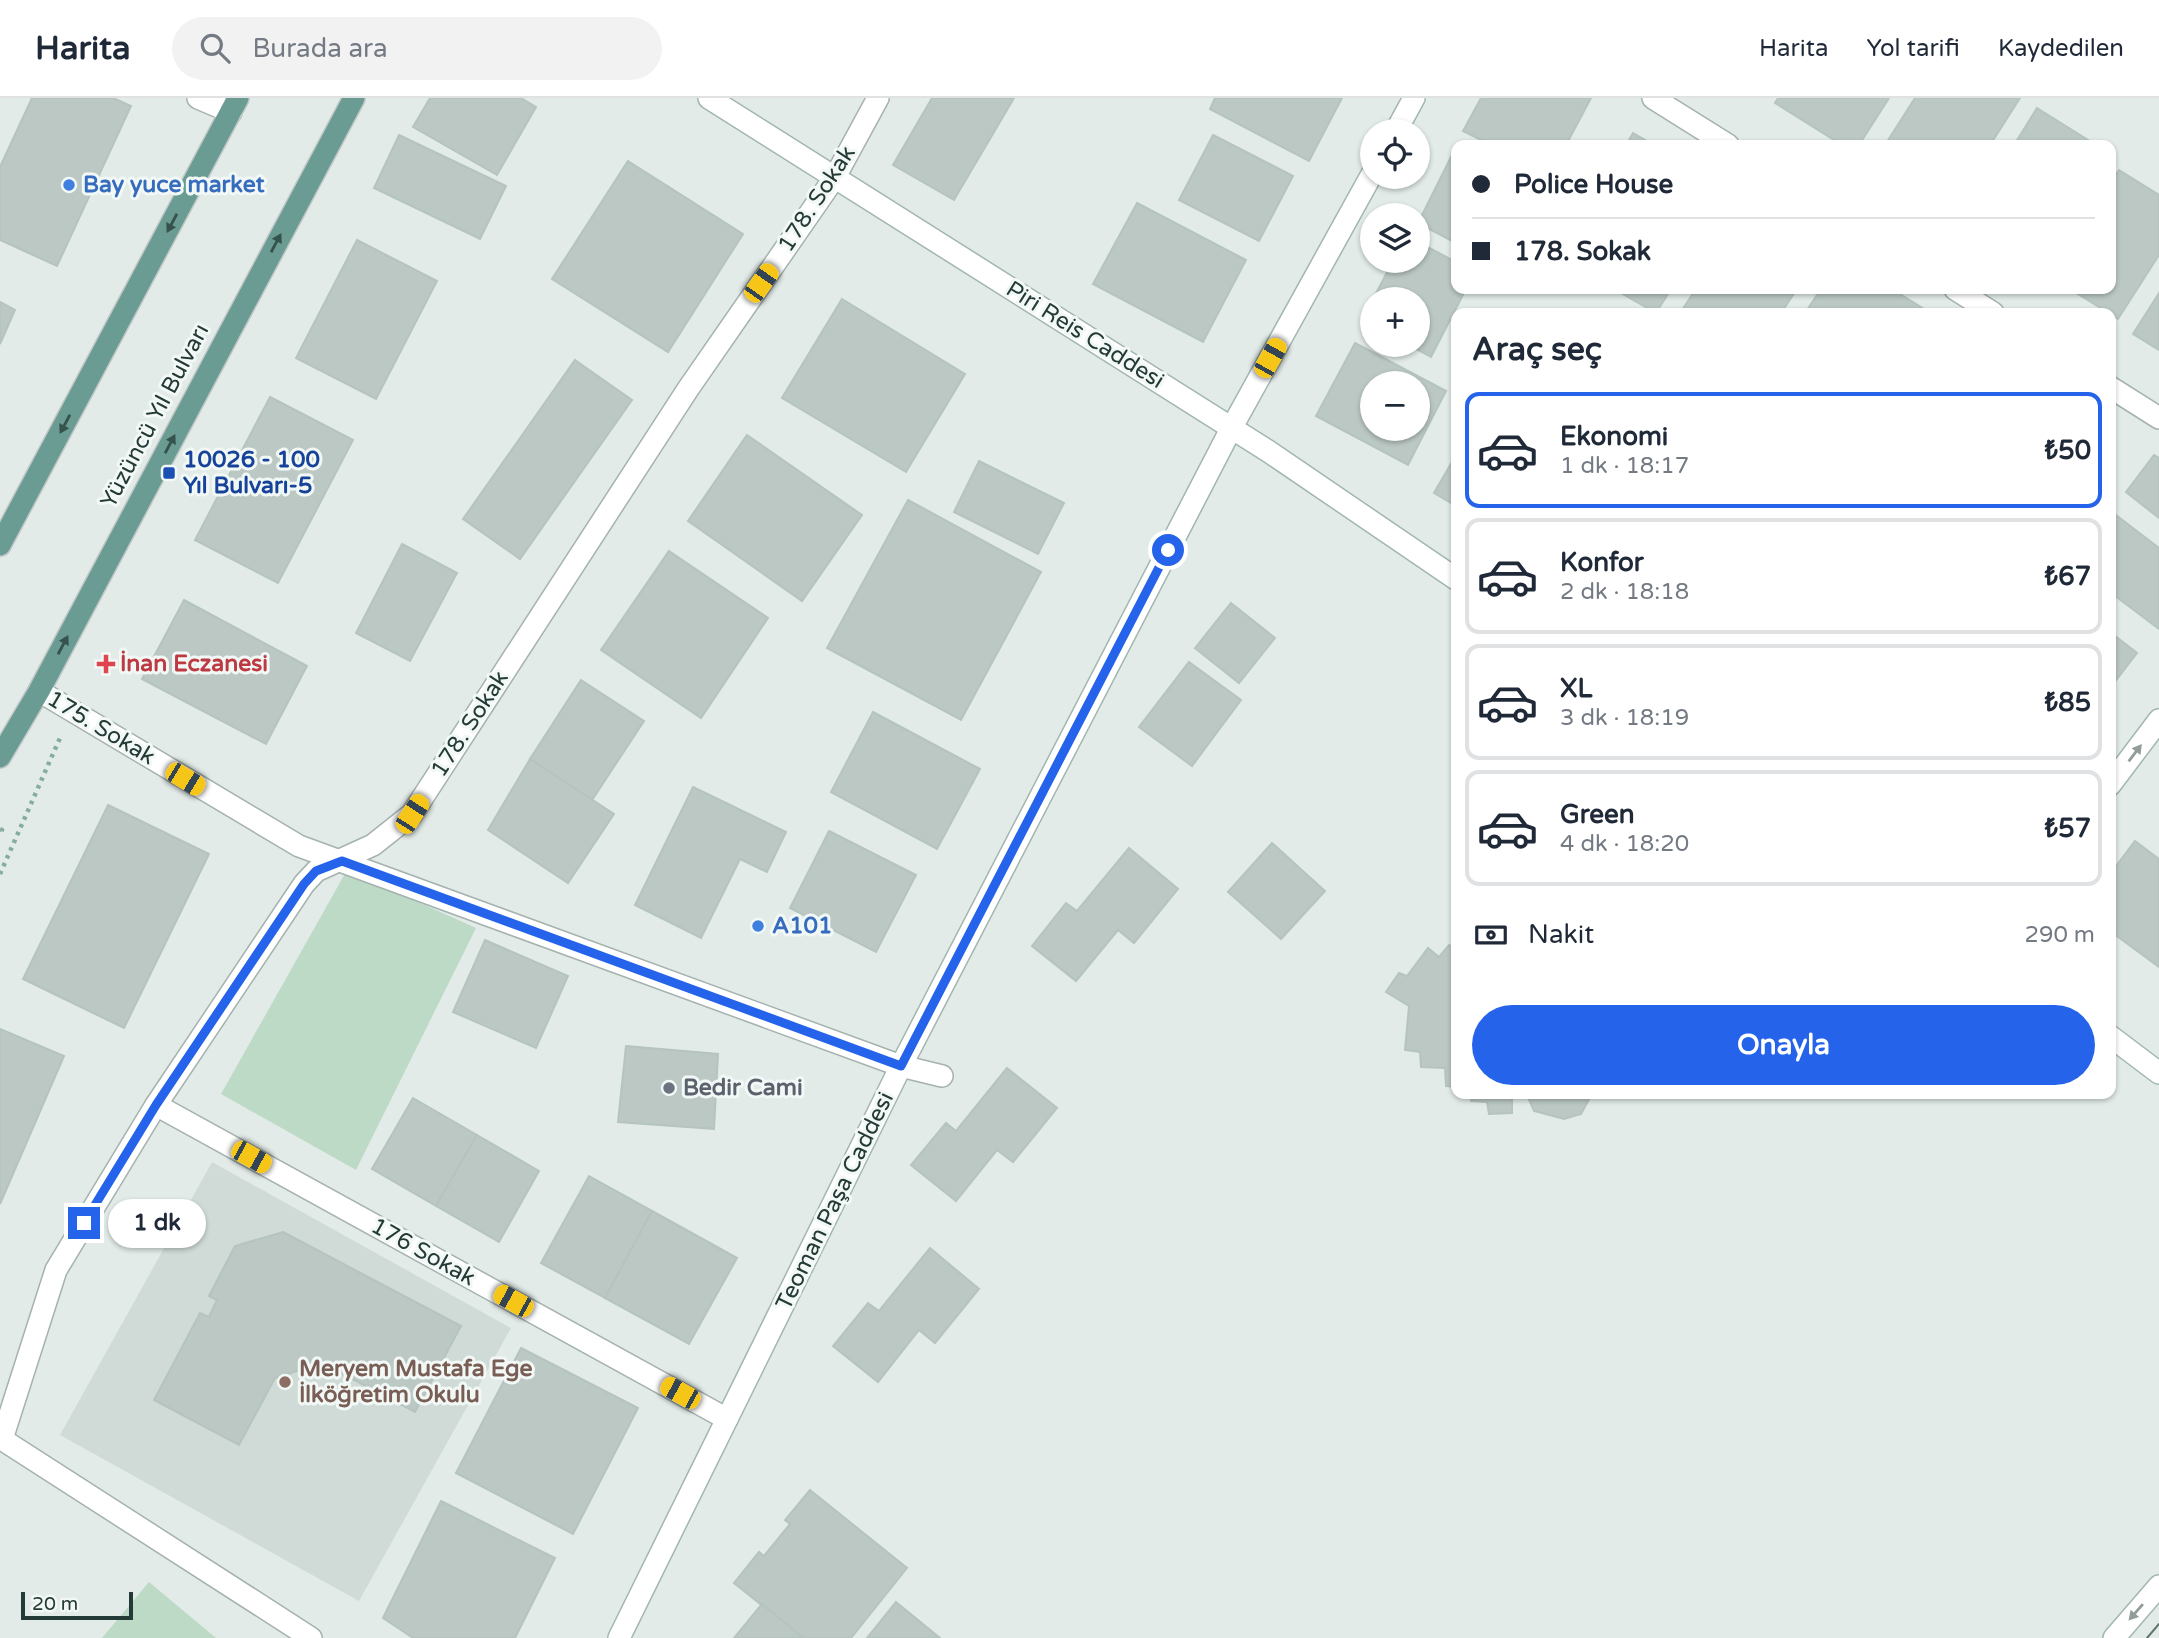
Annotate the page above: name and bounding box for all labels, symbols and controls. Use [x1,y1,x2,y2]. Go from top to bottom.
search box [172,17,662,80]
text: Harita [35,29,130,68]
icon: search [196,29,234,67]
text: Burada ara [252,33,388,64]
text: Harita [1759,34,1828,63]
text: Yol tarifi [1866,34,1960,63]
text: Kaydedilen [1998,34,2124,63]
map controls [1360,119,1430,441]
button: locate [1360,119,1430,189]
street label: 178. Sokak [772,141,862,257]
text: Police House [1514,169,1673,200]
place label: Bay yuce market [83,171,265,199]
marker: Bay yuce market [61,177,77,193]
button: layers [1360,203,1430,273]
one-way arrow [166,214,178,234]
one-way arrow [270,233,282,253]
text: 178. Sokak [1514,236,1651,267]
car [741,260,782,306]
street label: Piri Reis Caddesi [1001,275,1169,395]
button: + [1360,287,1430,357]
street label: Yüzüncü Yıl Bulvarı [95,319,215,513]
text: Araç seç [1472,331,1602,369]
car [1251,335,1290,381]
button: − [1360,371,1430,441]
one-way arrow [59,414,70,434]
icon: car [1476,419,1539,482]
text: Ekonomi [1560,421,1668,452]
one-way arrow [164,434,175,454]
text: ₺50 [2045,435,2091,466]
place label: 10026 - 100 Yıl Bulvarı-5 [183,446,320,500]
text: 1 dk · 18:17 [1560,452,1689,480]
marker: 10026 - 100 Yıl Bulvarı-5 [161,465,177,481]
route start [1152,534,1184,566]
icon: car [1476,545,1539,608]
text: Konfor [1560,547,1644,578]
text: ₺67 [2045,561,2091,592]
text: 2 dk · 18:18 [1560,578,1689,606]
one-way arrow [57,635,69,655]
place label: İnan Eczanesi [120,650,268,678]
marker: İnan Eczanesi [98,656,114,672]
street label: 178. Sokak [425,666,515,782]
icon: car [1476,671,1539,734]
text: XL [1560,673,1592,704]
street label: 175. Sokak [42,685,160,771]
text: ₺85 [2045,687,2091,718]
text: 3 dk · 18:19 [1560,704,1689,732]
one-way arrow [2127,744,2141,762]
car [162,759,209,799]
car [392,791,433,837]
icon: car [1476,797,1539,860]
text: Green [1560,799,1635,830]
text: ₺57 [2045,813,2091,844]
text: 4 dk · 18:20 [1560,830,1689,858]
place label: A101 [772,912,833,940]
icon: cash [1472,916,1510,954]
marker: A101 [750,918,766,934]
text: Nakit [1528,919,1594,950]
text: 290 m [2025,921,2095,949]
button: Onayla [1472,1005,2095,1085]
place label: Bedir Cami [683,1074,803,1102]
marker: Bedir Cami [661,1080,677,1096]
street label: Teoman Paşa Caddesi [770,1087,900,1315]
car [228,1138,275,1176]
callout: 1 dk [108,1198,206,1248]
route end [68,1207,100,1239]
text: 1 dk [133,1209,181,1237]
street label: 176 Sokak [366,1212,480,1292]
car [490,1282,537,1320]
place label: Meryem Mustafa Ege İlköğretim Okulu [299,1355,533,1409]
marker: Meryem Mustafa Ege İlköğretim Okulu [277,1374,293,1390]
car [657,1374,704,1412]
scale bar [21,1589,133,1621]
text: 20 m [32,1593,78,1615]
one-way arrow [2128,1603,2144,1621]

